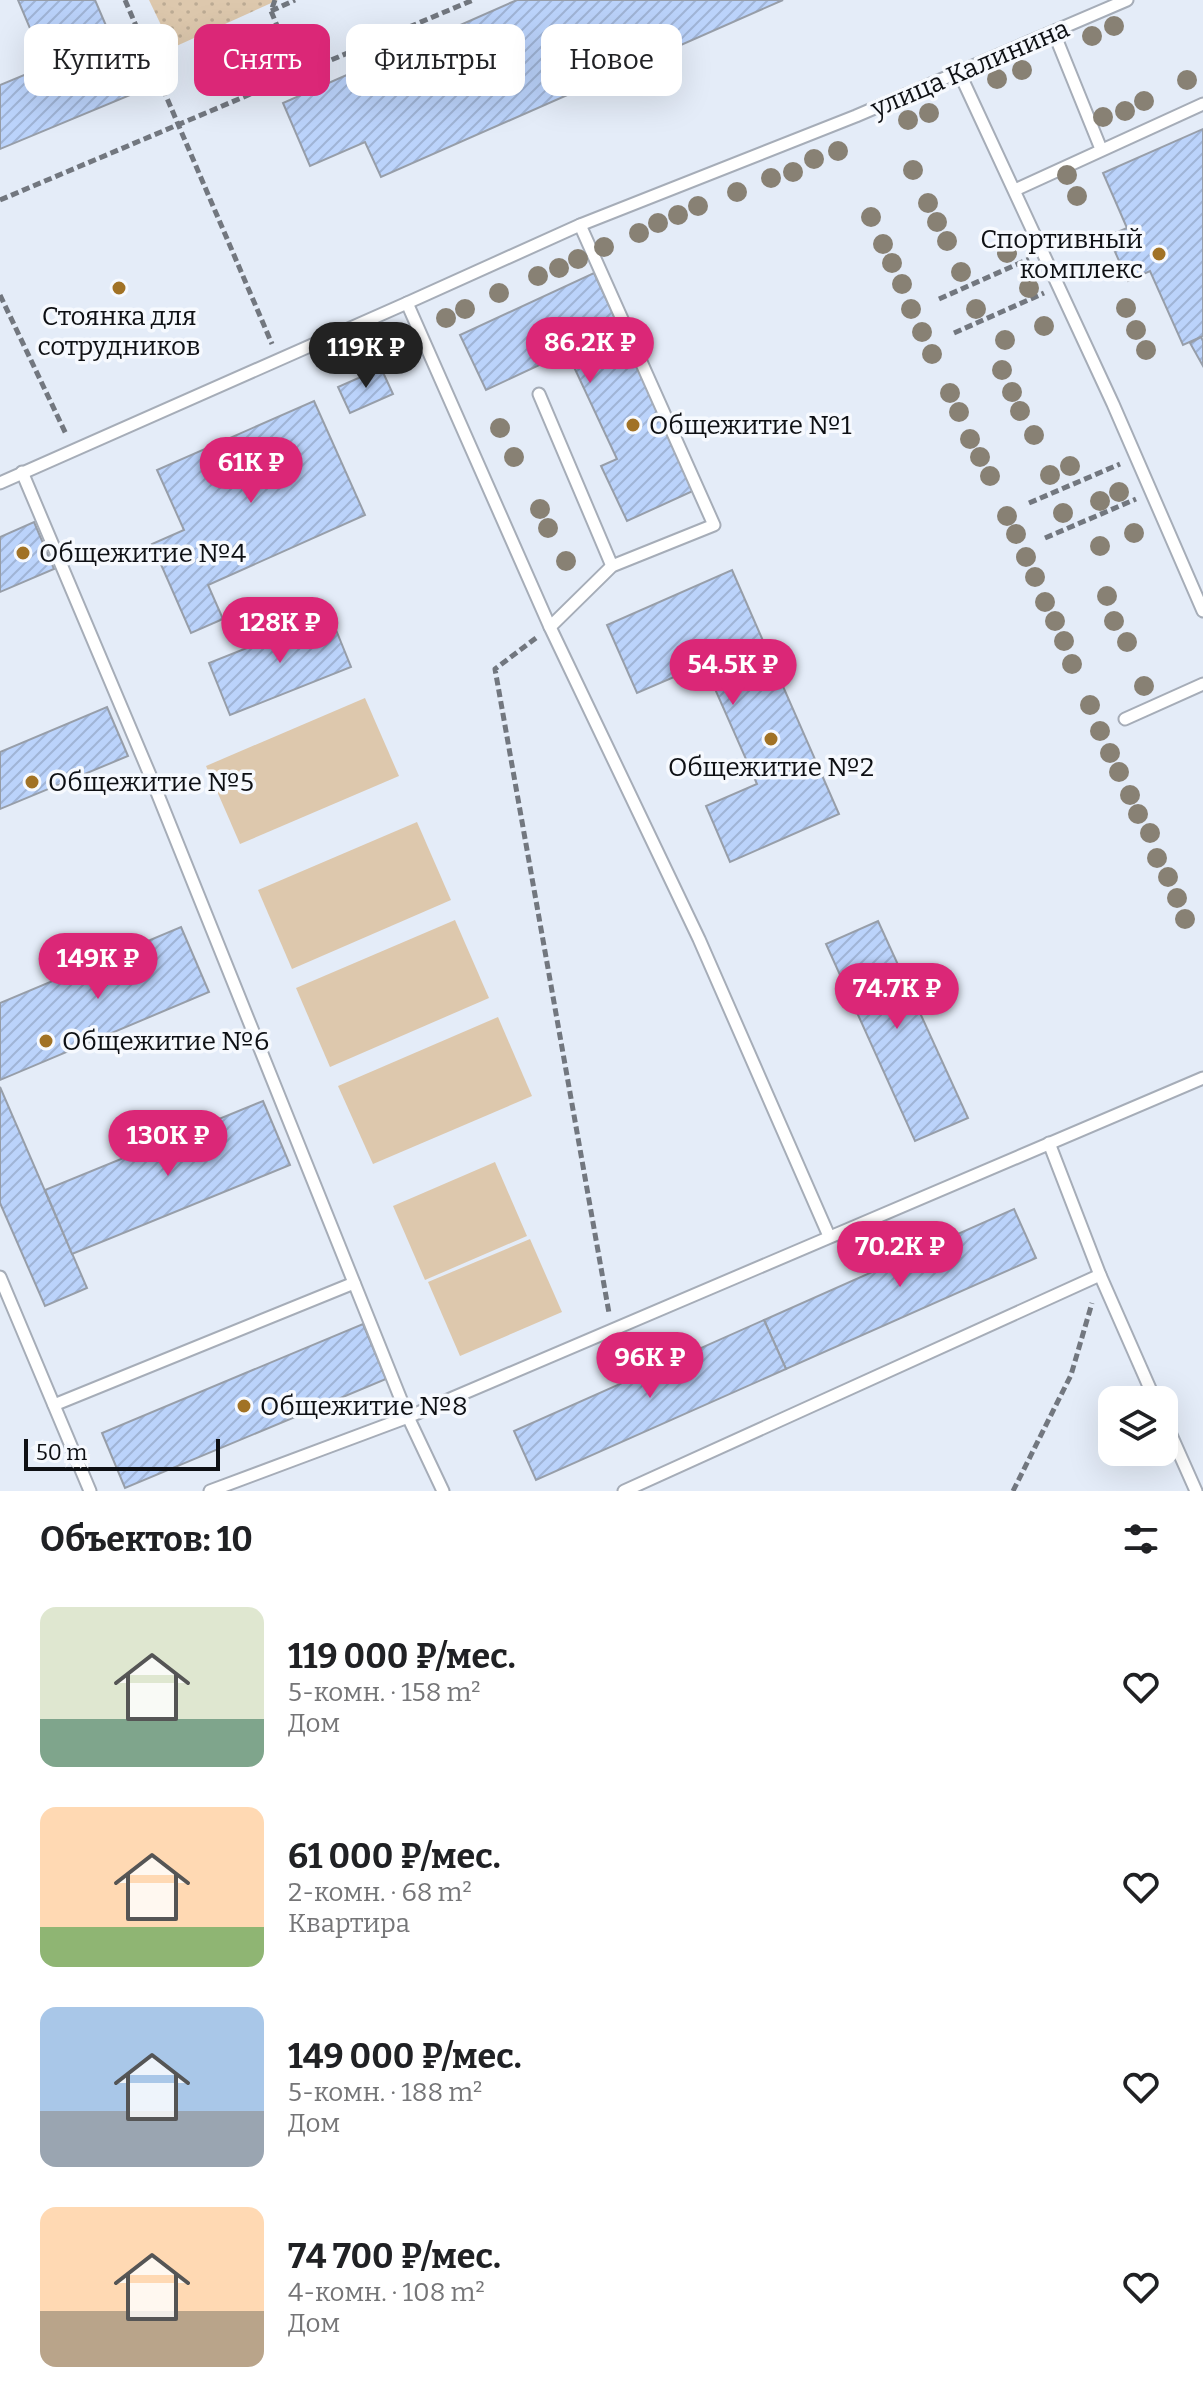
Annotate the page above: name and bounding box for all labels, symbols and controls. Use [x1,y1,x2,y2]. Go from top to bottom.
street label: улица Калинина [866,13,1074,125]
chip: Купить [24,24,178,96]
chip: Снять [194,24,330,96]
chip: Фильтры [346,24,525,96]
chip: Новое [541,24,682,96]
place label: Спортивный комплекс [980,224,1143,285]
marker: Спортивный комплекс [1150,245,1168,263]
marker: Стоянка для сотрудников [110,279,128,297]
place label: Стоянка для сотрудников [37,301,201,362]
pin: 86.2K ₽ [516,317,664,385]
pin: 119K ₽ [301,322,431,390]
text: 86.2K ₽ [544,327,636,358]
text: 119K ₽ [327,332,405,363]
place label: Общежитие №1 [649,410,852,441]
marker: Общежитие №1 [624,416,642,434]
pin: 61K ₽ [195,437,307,505]
text: 61K ₽ [218,447,284,478]
place label: Общежитие №4 [39,538,246,569]
marker: Общежитие №4 [14,544,32,562]
pin: 128K ₽ [215,597,345,665]
text: 128K ₽ [239,607,321,638]
pin: 54.5K ₽ [659,639,807,707]
text: 54.5K ₽ [688,649,778,680]
marker: Общежитие №2 [762,730,780,748]
place label: Общежитие №2 [668,752,874,783]
place label: Общежитие №5 [48,767,254,798]
marker: Общежитие №5 [23,773,41,791]
pin: 149K ₽ [33,933,163,1001]
text: 149K ₽ [57,943,139,974]
pin: 74.7K ₽ [823,963,971,1031]
text: 74.7K ₽ [853,973,941,1004]
place label: Общежитие №6 [62,1026,269,1057]
marker: Общежитие №6 [37,1032,55,1050]
pin: 130K ₽ [103,1110,233,1178]
text: 130K ₽ [126,1120,210,1151]
pin: 70.2K ₽ [826,1221,974,1289]
text: 70.2K ₽ [855,1231,945,1262]
pin: 96K ₽ [594,1332,706,1400]
text: 96K ₽ [614,1342,686,1373]
map controls [1098,1386,1178,1466]
button: layers [1098,1386,1178,1466]
place label: Общежитие №8 [260,1391,468,1422]
marker: Общежитие №8 [235,1397,253,1415]
scale bar [24,1435,220,1471]
text: 50 m [36,1439,87,1466]
icon: filters [1119,1517,1163,1561]
text: Объектов: 10 [40,1519,253,1560]
text: 119 000 ₽/мес. [288,1636,516,1677]
icon: home [104,1639,200,1735]
icon: heart [1119,1665,1163,1709]
text: 5-комн. · 158 m² [288,1677,481,1708]
text: Дом [288,1708,340,1739]
text: 61 000 ₽/мес. [288,1836,501,1877]
icon: home [104,1839,200,1935]
icon: heart [1119,1865,1163,1909]
text: 2-комн. · 68 m² [288,1877,472,1908]
text: Квартира [288,1908,410,1939]
text: 149 000 ₽/мес. [288,2036,522,2077]
icon: home [104,2039,200,2135]
icon: heart [1119,2065,1163,2109]
text: 5-комн. · 188 m² [288,2077,482,2108]
text: Дом [288,2108,340,2139]
text: 74 700 ₽/мес. [288,2236,501,2277]
icon: home [104,2239,200,2335]
icon: heart [1119,2265,1163,2309]
text: 4-комн. · 108 m² [288,2277,485,2308]
text: Дом [288,2308,340,2339]

